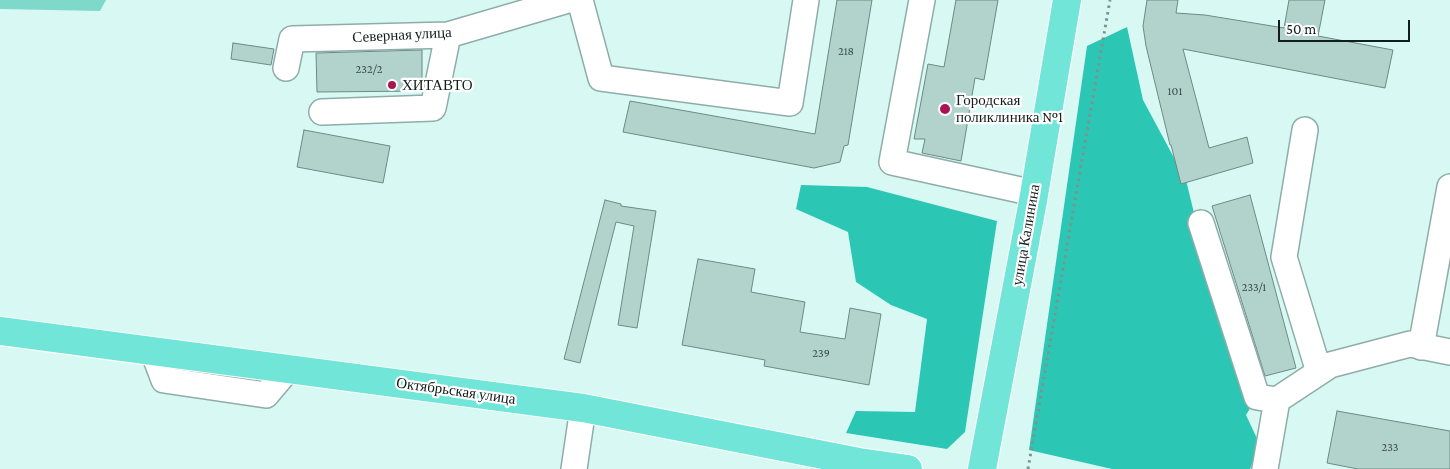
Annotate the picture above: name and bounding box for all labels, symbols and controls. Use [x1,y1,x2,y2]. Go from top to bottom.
scale bar [1280,10,1412,42]
text: 50 m [1286,21,1316,37]
street label: Северная улица [352,23,452,47]
house number: 218 [838,44,854,58]
house number: 232/2 [356,62,382,76]
place label: ХИТАВТО [402,76,473,94]
marker: ХИТАВТО [386,79,398,91]
house number: 101 [1168,84,1182,98]
place label: Городская поликлиника №1 [956,91,1063,126]
marker: Городская поликлиника №1 [938,102,952,116]
street label: улица Калинина [1008,183,1044,287]
house number: 233/1 [1242,280,1266,294]
house number: 239 [812,346,830,360]
street label: Октябрьская улица [395,374,517,408]
house number: 233 [1381,440,1399,454]

